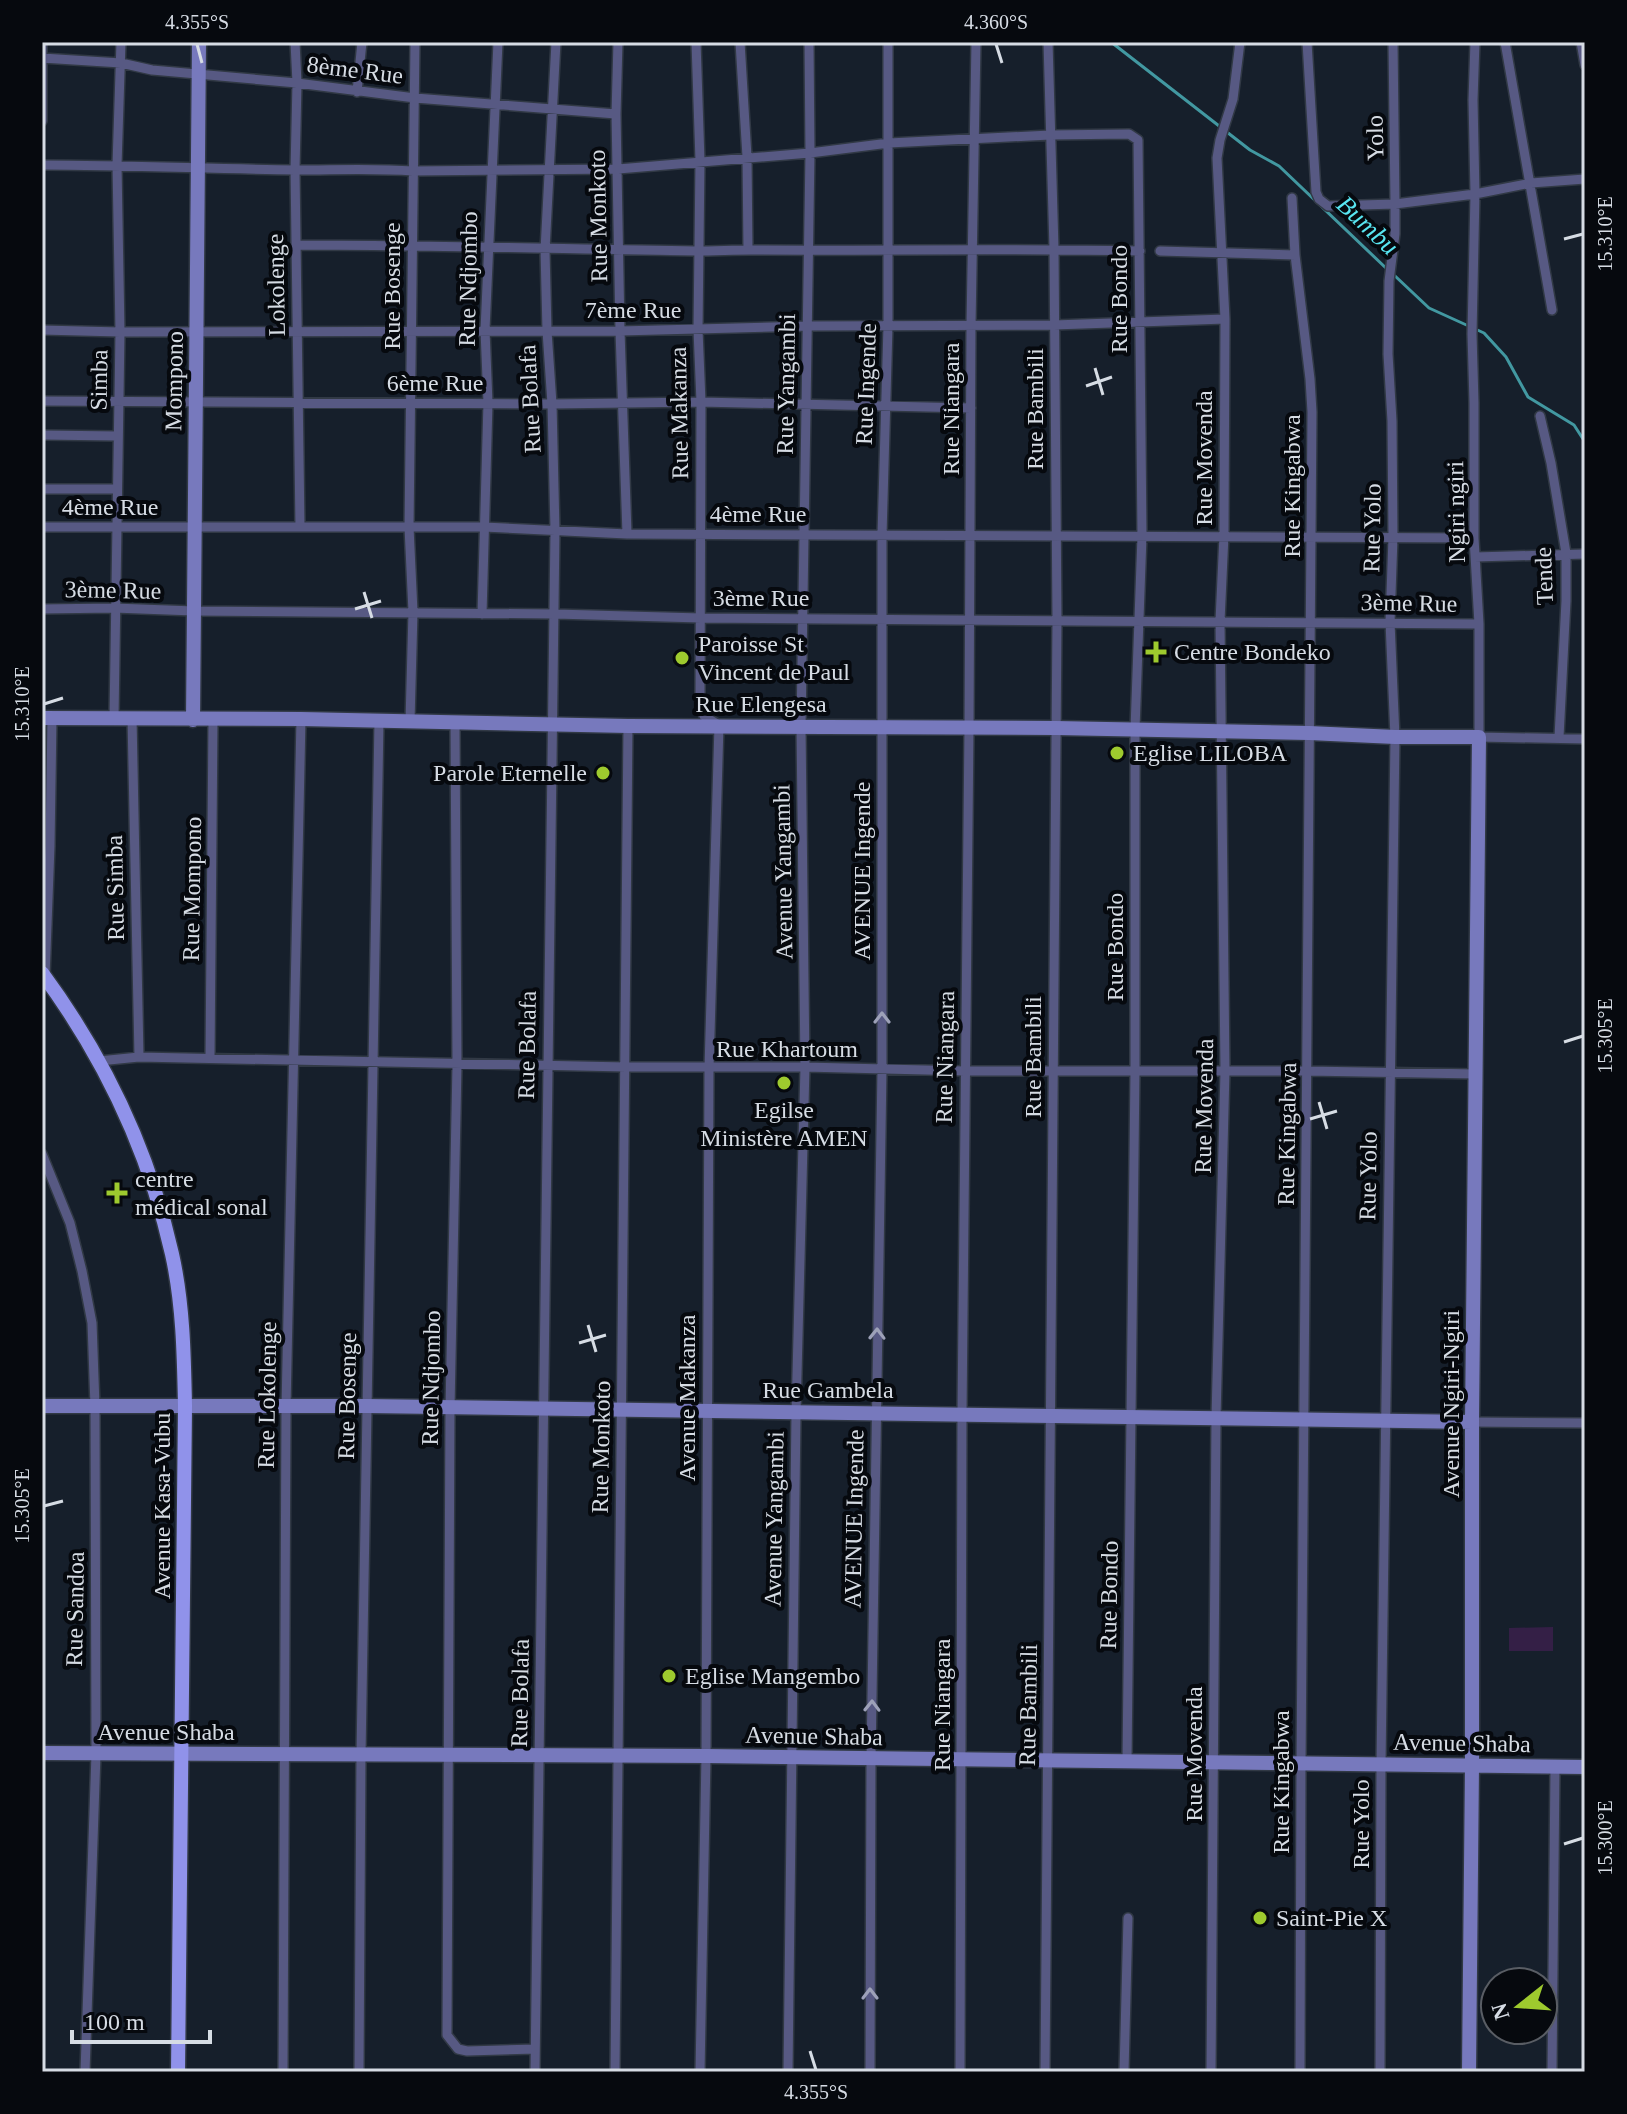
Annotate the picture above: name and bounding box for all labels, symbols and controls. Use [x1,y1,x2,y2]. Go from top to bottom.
text: 4.355°S [165,11,229,33]
text: 4.360°S [964,11,1028,33]
street label: 8ème Rue [305,51,405,89]
street label: Yolo [1362,115,1388,161]
street label: Rue Monkoto [584,149,612,283]
water label: Bumbu [1331,190,1404,261]
text: 15.310°E [1594,196,1616,272]
street label: Rue Ndjombo [454,211,482,347]
street label: Rue Bosenge [379,222,405,350]
street label: Lokolenge [262,233,290,337]
street label: Rue Bondo [1106,245,1132,353]
street label: 7ème Rue [585,297,681,323]
street label: Rue Yangambi [772,313,800,455]
street label: Rue Ingende [851,323,881,445]
street label: Mompono [160,331,188,431]
street label: Rue Niangara [938,342,964,475]
street label: Rue Bolafa [514,344,546,454]
street label: Rue Makanza [665,346,693,480]
street label: Rue Bambili [1022,348,1048,470]
street label: Simba [85,349,113,411]
street label: 6ème Rue [387,370,483,396]
street label: Rue Movenda [1191,390,1217,526]
street label: Rue Kingabwa [1279,414,1305,558]
street label: Ngiri ngiri [1442,460,1470,563]
street label: Rue Yolo [1358,483,1386,573]
street label: 4ème Rue [62,494,158,520]
street label: 4ème Rue [710,501,806,527]
street label: Tende [1530,546,1558,606]
street label: 3ème Rue [64,576,162,604]
street label: 3ème Rue [713,585,809,611]
street label: 3ème Rue [1360,589,1458,617]
place label: Paroisse St Vincent de Paul [698,631,850,685]
place label: Centre Bondeko [1174,639,1331,665]
marker: Centre Bondeko [1145,641,1167,663]
marker: Paroisse St Vincent de Paul [673,649,691,667]
text: 15.310°E [11,666,33,742]
street label: Rue Elengesa [695,691,827,717]
place label: Eglise LILOBA [1133,740,1288,766]
marker: Eglise LILOBA [1108,744,1126,762]
place label: Parole Eternelle [433,760,587,786]
marker: Parole Eternelle [594,764,612,782]
street label: AVENUE Ingende [849,782,875,960]
street label: Avenue Yangambi [768,784,798,960]
street label: Rue Mompono [178,816,206,962]
street label: Rue Simba [101,834,129,941]
street label: Rue Bondo [1102,893,1128,1001]
street label: Rue Bolafa [513,990,541,1100]
street label: Rue Niangara [931,990,959,1124]
street label: Rue Bambili [1020,996,1046,1118]
text: 15.305°E [1594,998,1616,1074]
one-way arrow [873,1011,891,1024]
street label: Rue Khartoum [716,1036,858,1062]
street label: Rue Movenda [1190,1038,1218,1174]
street label: Rue Kingabwa [1273,1062,1301,1206]
marker: Egilse Ministère AMEN [775,1074,793,1092]
place label: Egilse Ministère AMEN [700,1097,868,1151]
street label: Rue Yolo [1354,1131,1382,1221]
place label: centre médical sonal [135,1166,268,1220]
marker: centre médical sonal [106,1182,128,1204]
street label: Rue Ndjombo [417,1310,445,1446]
street label: Avenue Ngiri-Ngiri [1438,1310,1464,1498]
street label: Avenue Makanza [674,1314,700,1481]
street label: Rue Lokolenge [253,1321,281,1469]
one-way arrow [868,1327,886,1340]
street label: Rue Bosenge [333,1332,361,1460]
street label: Rue Gambela [762,1377,894,1403]
street label: Rue Monkoto [587,1380,615,1514]
street label: Avenue Kasa-Vubu [149,1413,175,1599]
street label: AVENUE Ingende [839,1429,869,1609]
street label: Avenue Yangambi [759,1431,789,1607]
text: 15.305°E [11,1468,33,1544]
street label: Rue Bondo [1095,1540,1123,1650]
street label: Rue Sandoa [61,1551,89,1667]
street label: Rue Bolafa [506,1638,534,1748]
street label: Rue Niangara [929,1638,955,1771]
street label: Rue Bambili [1014,1643,1042,1766]
place label: Eglise Mangembo [685,1663,860,1689]
marker: Eglise Mangembo [660,1667,678,1685]
street label: Rue Movenda [1181,1686,1207,1822]
one-way arrow [863,1699,881,1712]
street label: Rue Kingabwa [1268,1710,1294,1854]
street label: Avenue Shaba [97,1719,235,1745]
street label: Avenue Shaba [745,1722,883,1750]
street label: Avenue Shaba [1393,1729,1531,1757]
street label: Rue Yolo [1348,1779,1374,1869]
text: 15.300°E [1594,1800,1616,1876]
place label: Saint-Pie X [1276,1905,1387,1931]
marker: Saint-Pie X [1251,1909,1269,1927]
north arrow [1479,1966,1559,2046]
one-way arrow [861,1987,879,2000]
scale bar [72,1994,210,2044]
text: N [1486,2000,1515,2023]
text: 100 m [84,2009,145,2035]
text: 4.355°S [784,2081,848,2103]

